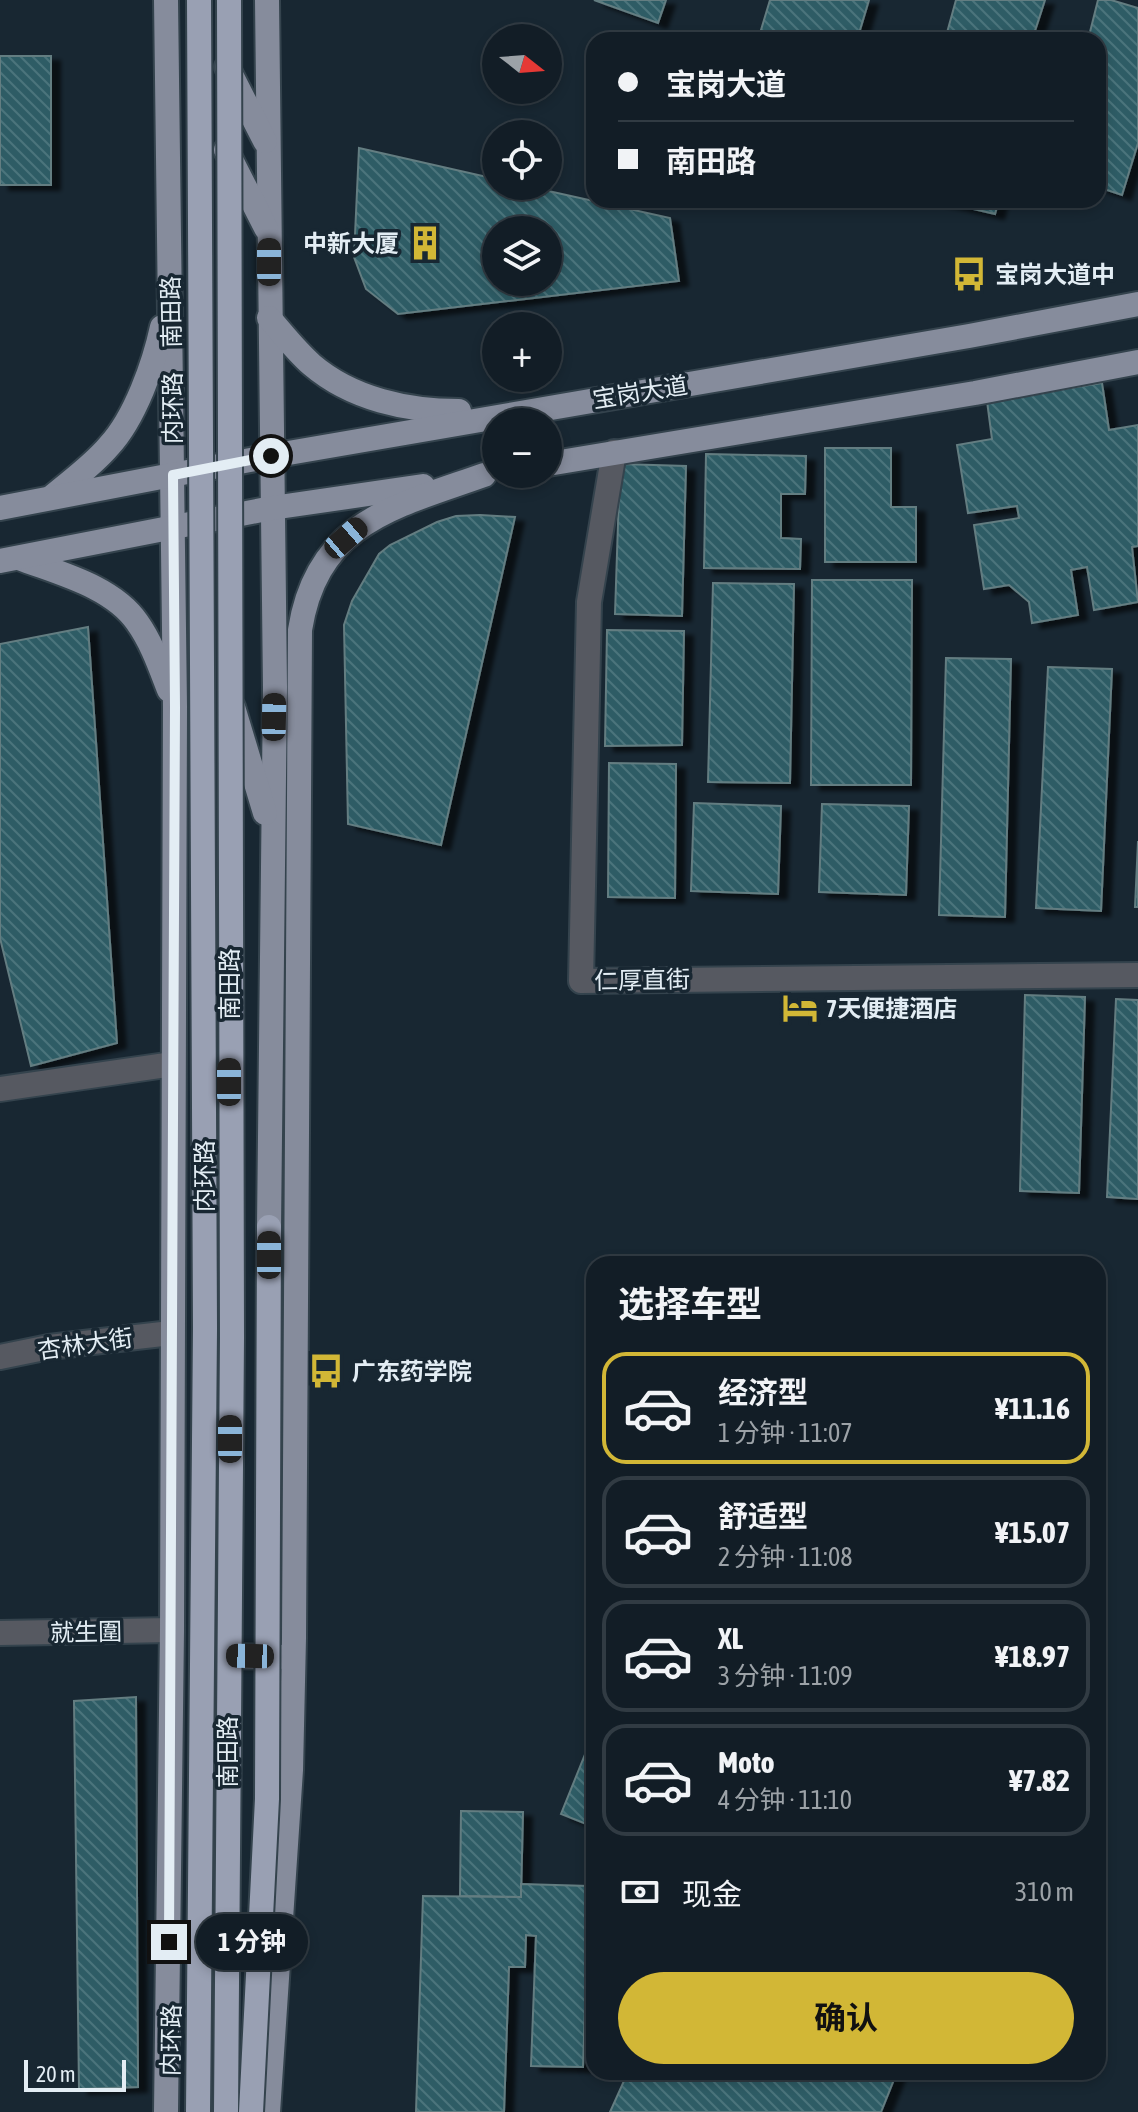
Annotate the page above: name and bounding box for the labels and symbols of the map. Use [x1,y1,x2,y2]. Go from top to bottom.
north arrow [482,24,562,104]
building icon: 中新大厦 [406,224,444,262]
place label: 中新大厦 [303,230,399,257]
car [257,238,281,286]
bus stop icon: 宝岗大道中 [950,255,988,293]
place label: 宝岗大道中 [995,261,1115,288]
street label: 南田路 [157,276,185,348]
street label: 宝岗大道 [590,371,690,413]
street label: 内环路 [159,372,186,444]
route start [253,438,289,474]
car [320,513,372,563]
car [262,693,286,741]
street label: 南田路 [216,948,243,1020]
street label: 仁厚直街 [594,966,690,994]
hotel icon: 7天便捷酒店 [781,989,819,1027]
place label: 7天便捷酒店 [826,995,957,1022]
car [217,1058,241,1106]
street label: 内环路 [191,1140,218,1212]
car [257,1231,281,1279]
street label: 杏林大街 [36,1324,134,1364]
bus stop icon: 广东药学院 [307,1352,345,1390]
place label: 广东药学院 [352,1358,472,1385]
car [218,1415,242,1463]
street label: 就生圍 [50,1618,122,1646]
car [226,1644,274,1668]
street label: 南田路 [214,1716,241,1788]
callout: 1 分钟 [197,1914,309,1970]
route end [151,1924,187,1960]
street label: 内环路 [157,2004,185,2076]
scale bar [24,2056,126,2092]

